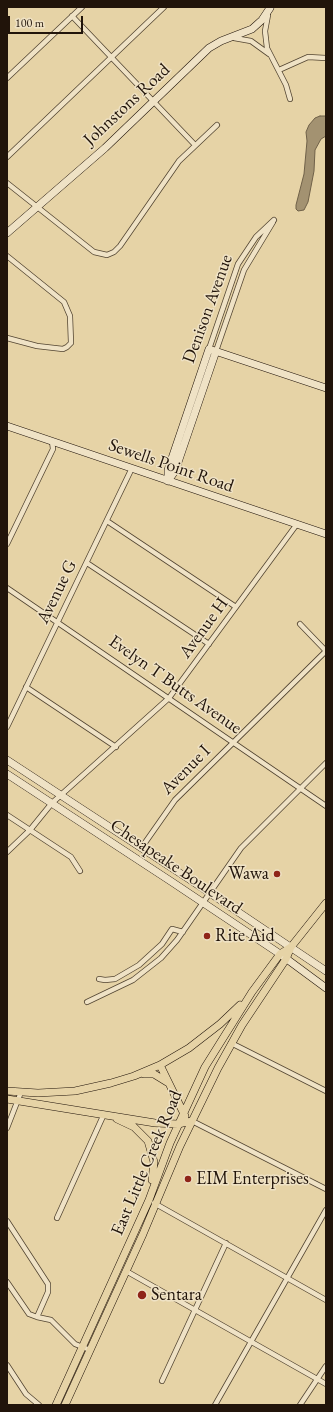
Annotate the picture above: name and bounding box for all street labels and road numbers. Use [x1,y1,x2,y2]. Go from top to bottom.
street label: Johnstons Road [79,59,175,151]
street label: Denison Avenue [178,252,238,366]
street label: Sewells Point Road [105,434,237,498]
street label: Avenue G [32,557,82,627]
street label: Avenue H [175,593,233,663]
street label: Evelyn T Butts Avenue [104,631,246,739]
street label: Avenue I [157,741,215,799]
street label: Chesapeake Boulevard [106,815,246,919]
street label: East Little Creek Road [107,1087,187,1239]

